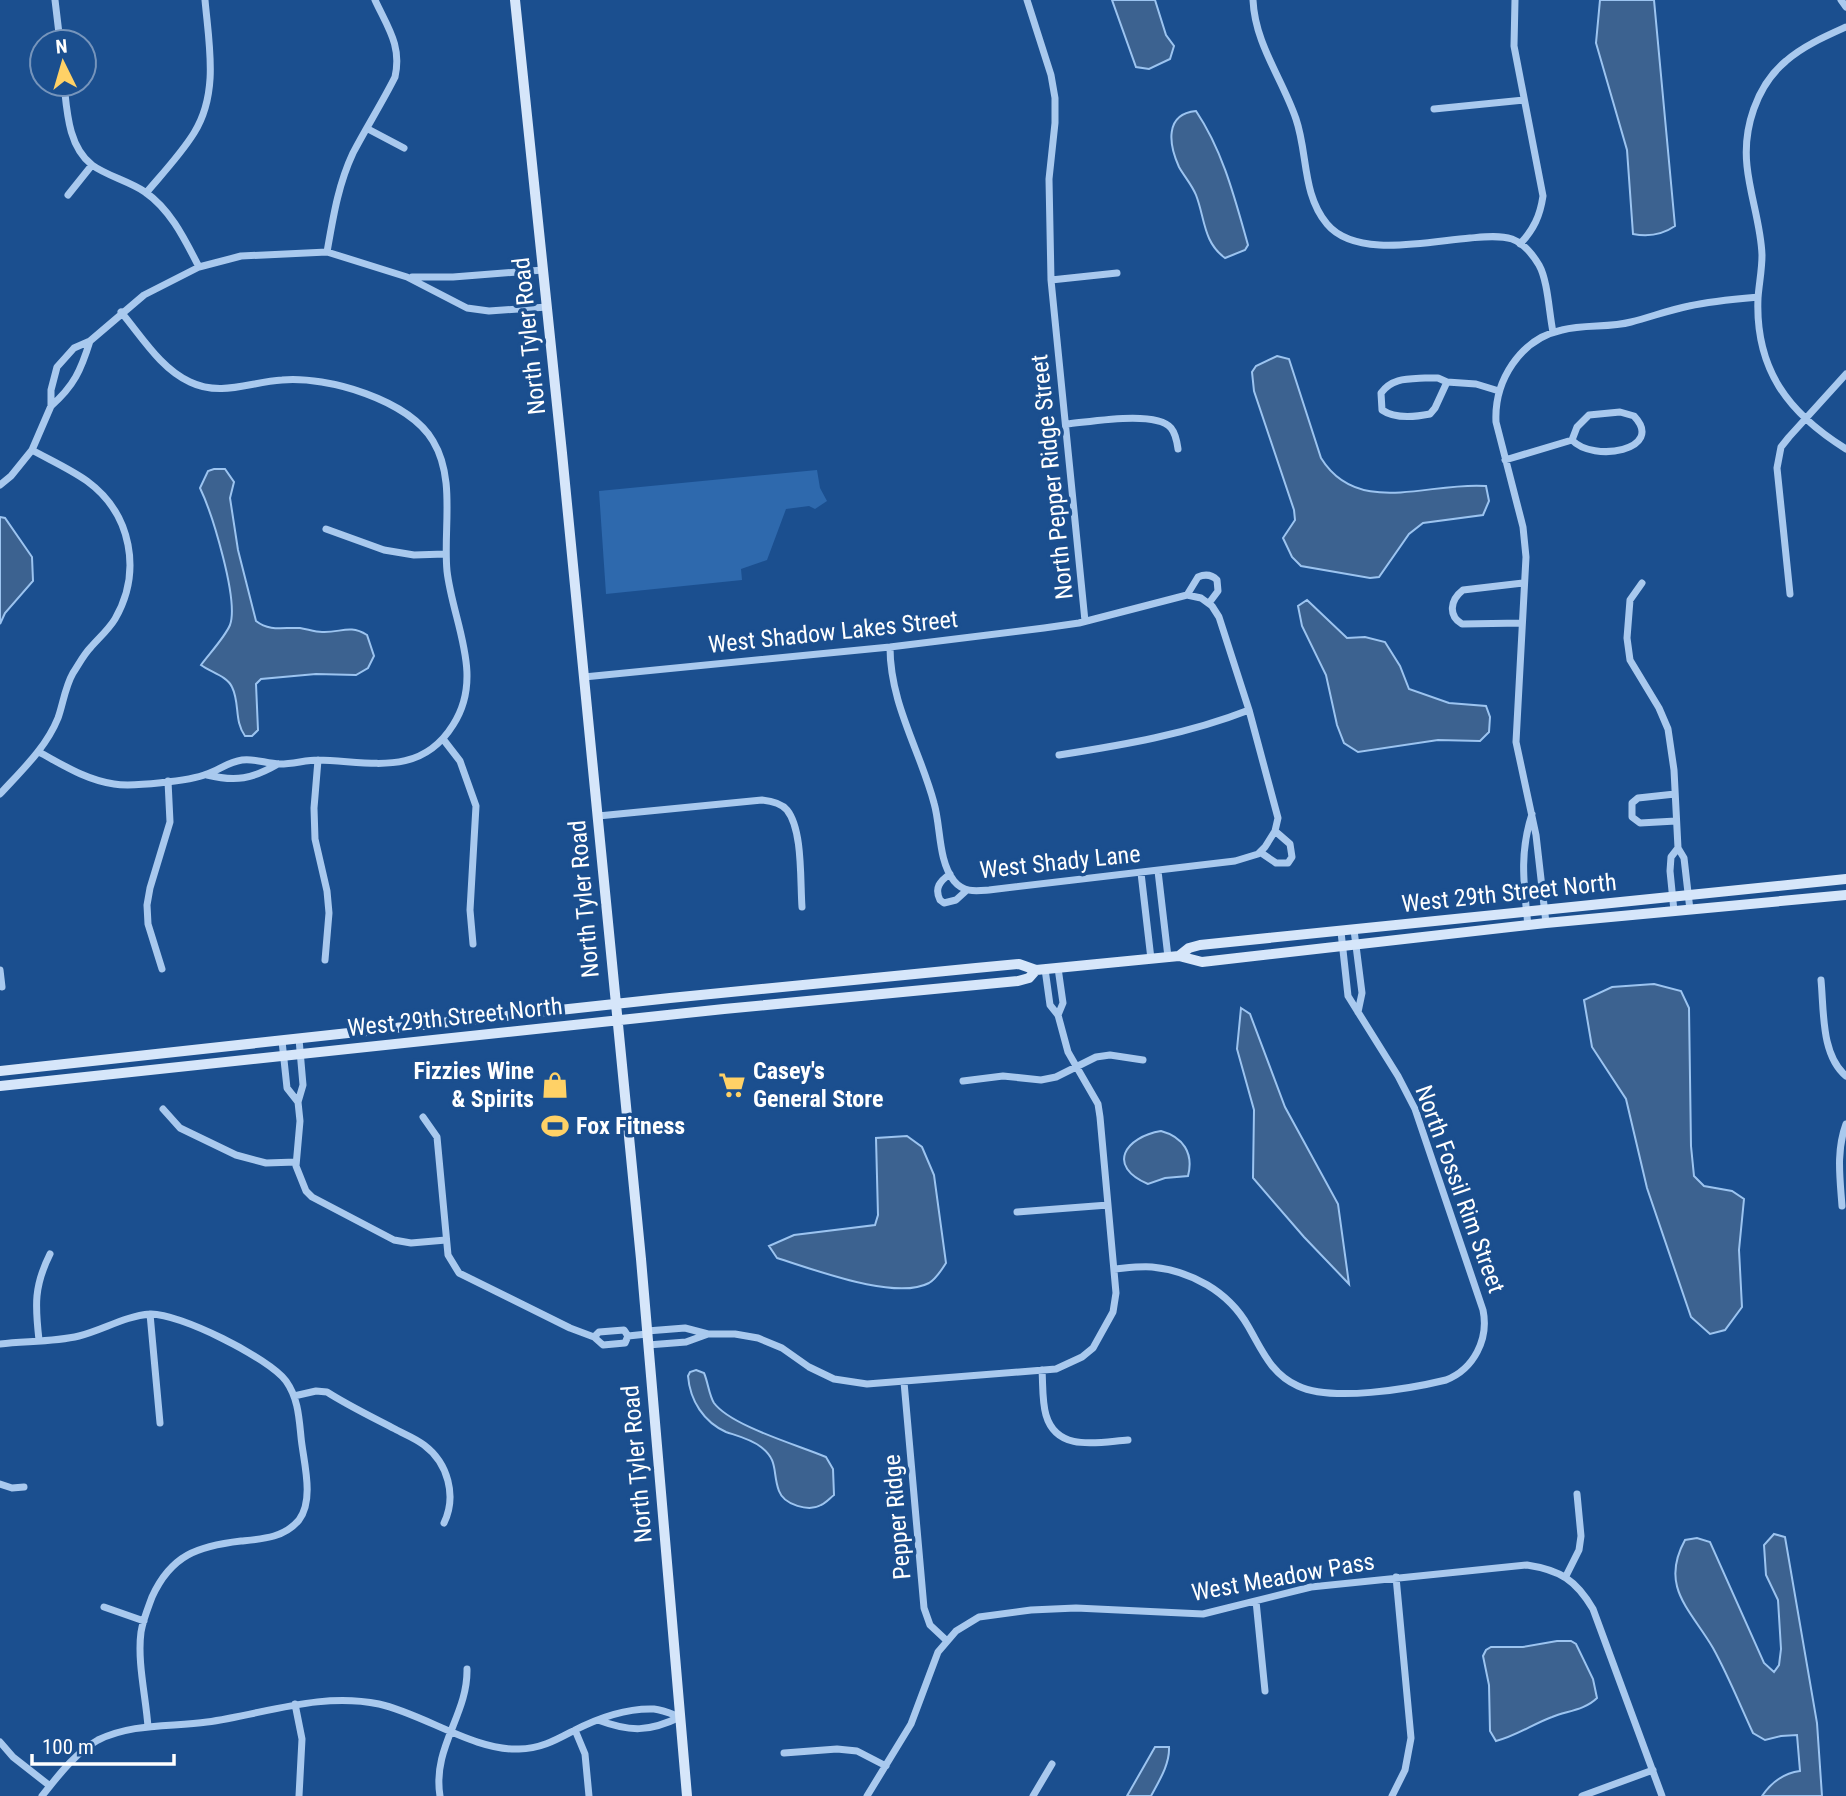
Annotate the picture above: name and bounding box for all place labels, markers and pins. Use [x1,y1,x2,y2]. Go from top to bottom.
place label: Fizzies Wine & Spirits [414,1057,534,1113]
place label: Casey's General Store [753,1057,883,1113]
shop icon: Fizzies Wine & Spirits [540,1070,570,1100]
supermarket icon: Casey's General Store [717,1070,747,1100]
sports icon: Fox Fitness [540,1111,570,1141]
place label: Fox Fitness [576,1112,685,1140]

